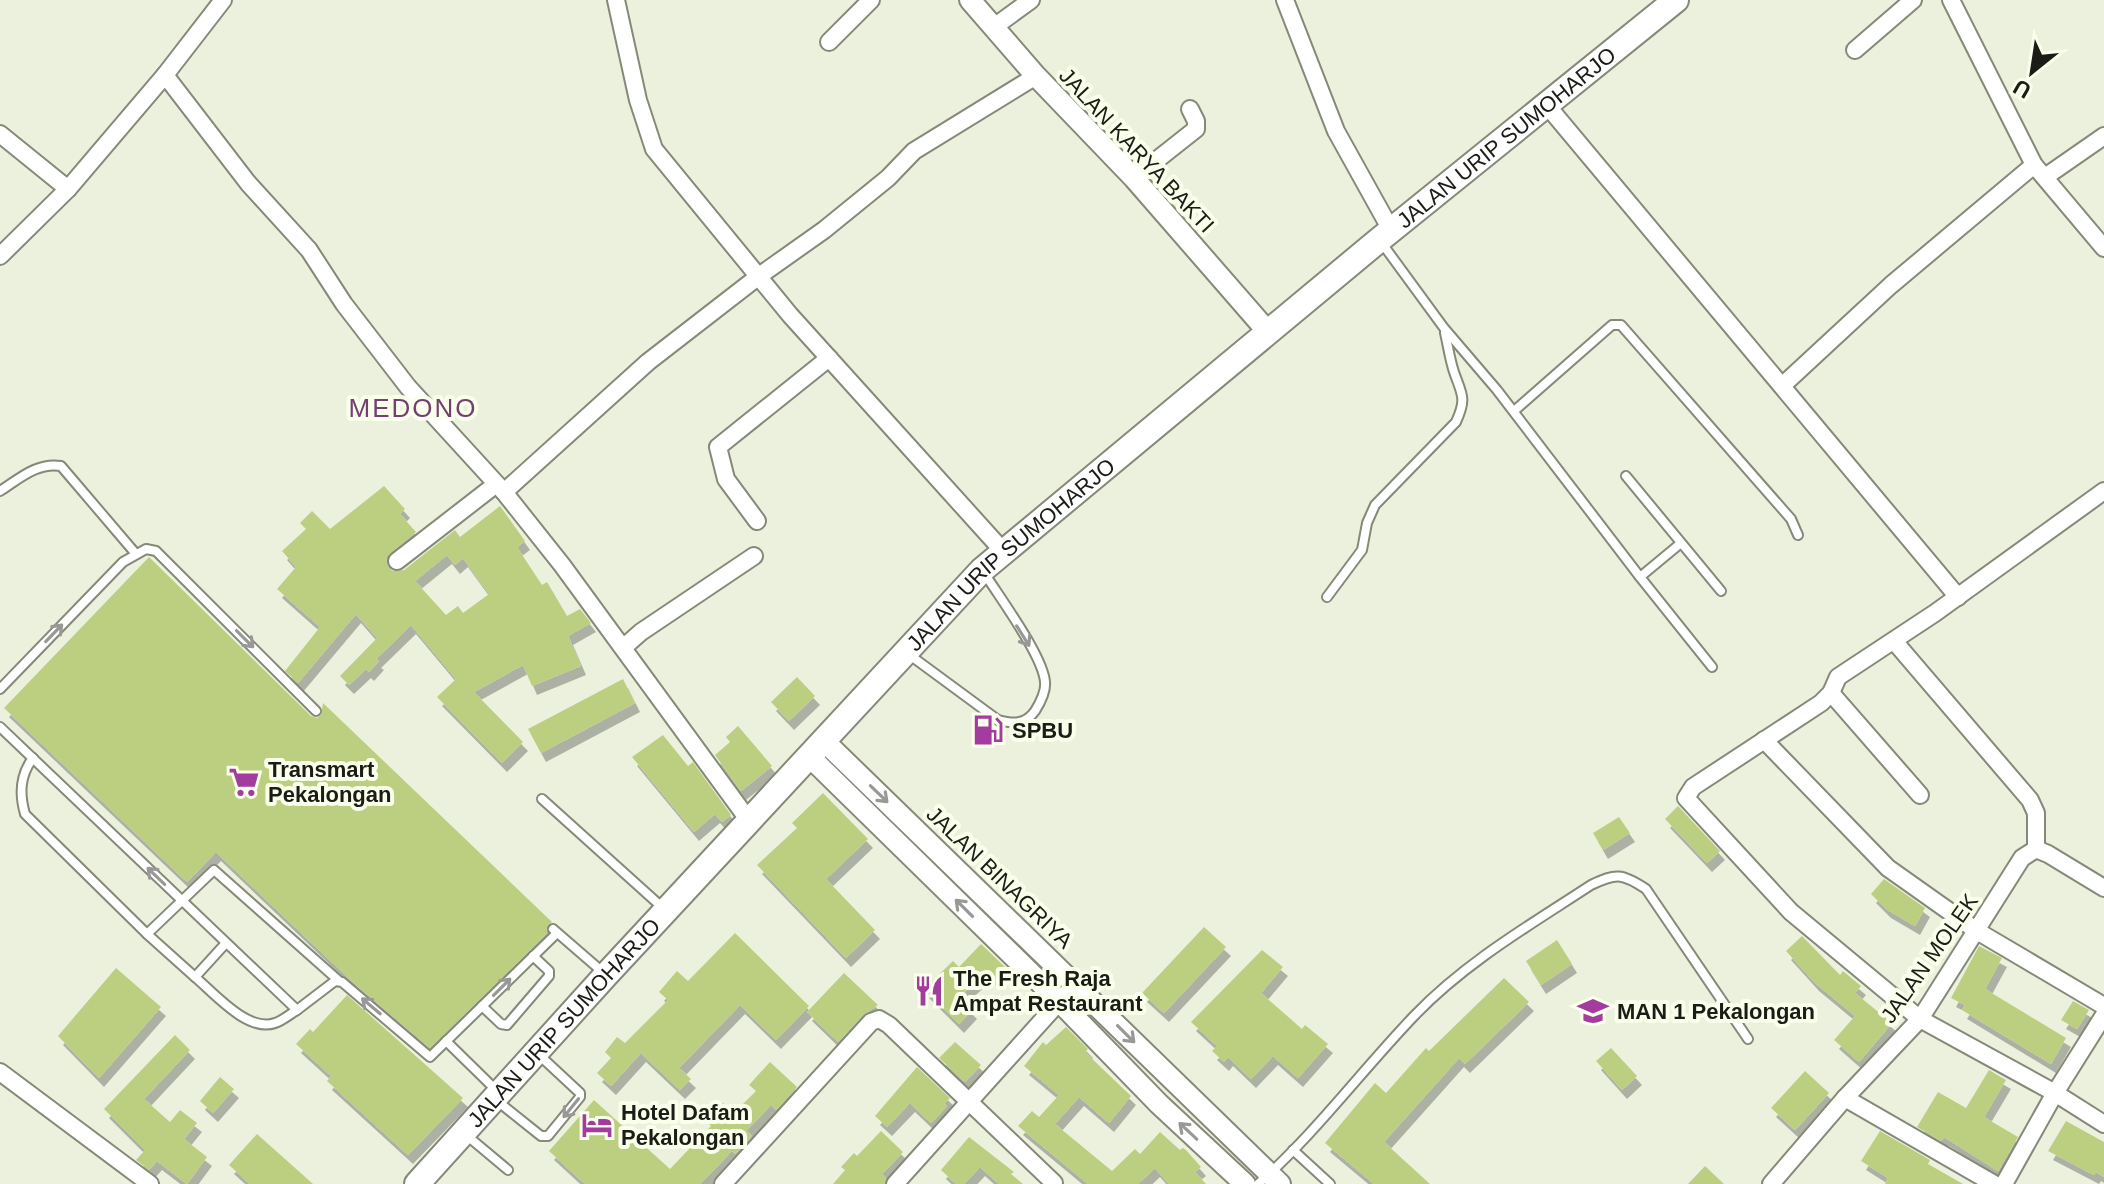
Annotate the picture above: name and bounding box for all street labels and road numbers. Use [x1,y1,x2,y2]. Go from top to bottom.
street label: JALAN URIP SUMOHARJO [1392,42,1621,233]
street label: JALAN KARYA BAKTI [1054,63,1219,238]
street label: JALAN URIP SUMOHARJO [902,453,1120,656]
street label: JALAN BINAGRIYA [922,801,1078,954]
street label: JALAN MOLEK [1876,889,1983,1028]
street label: JALAN URIP SUMOHARJO [463,913,665,1132]

